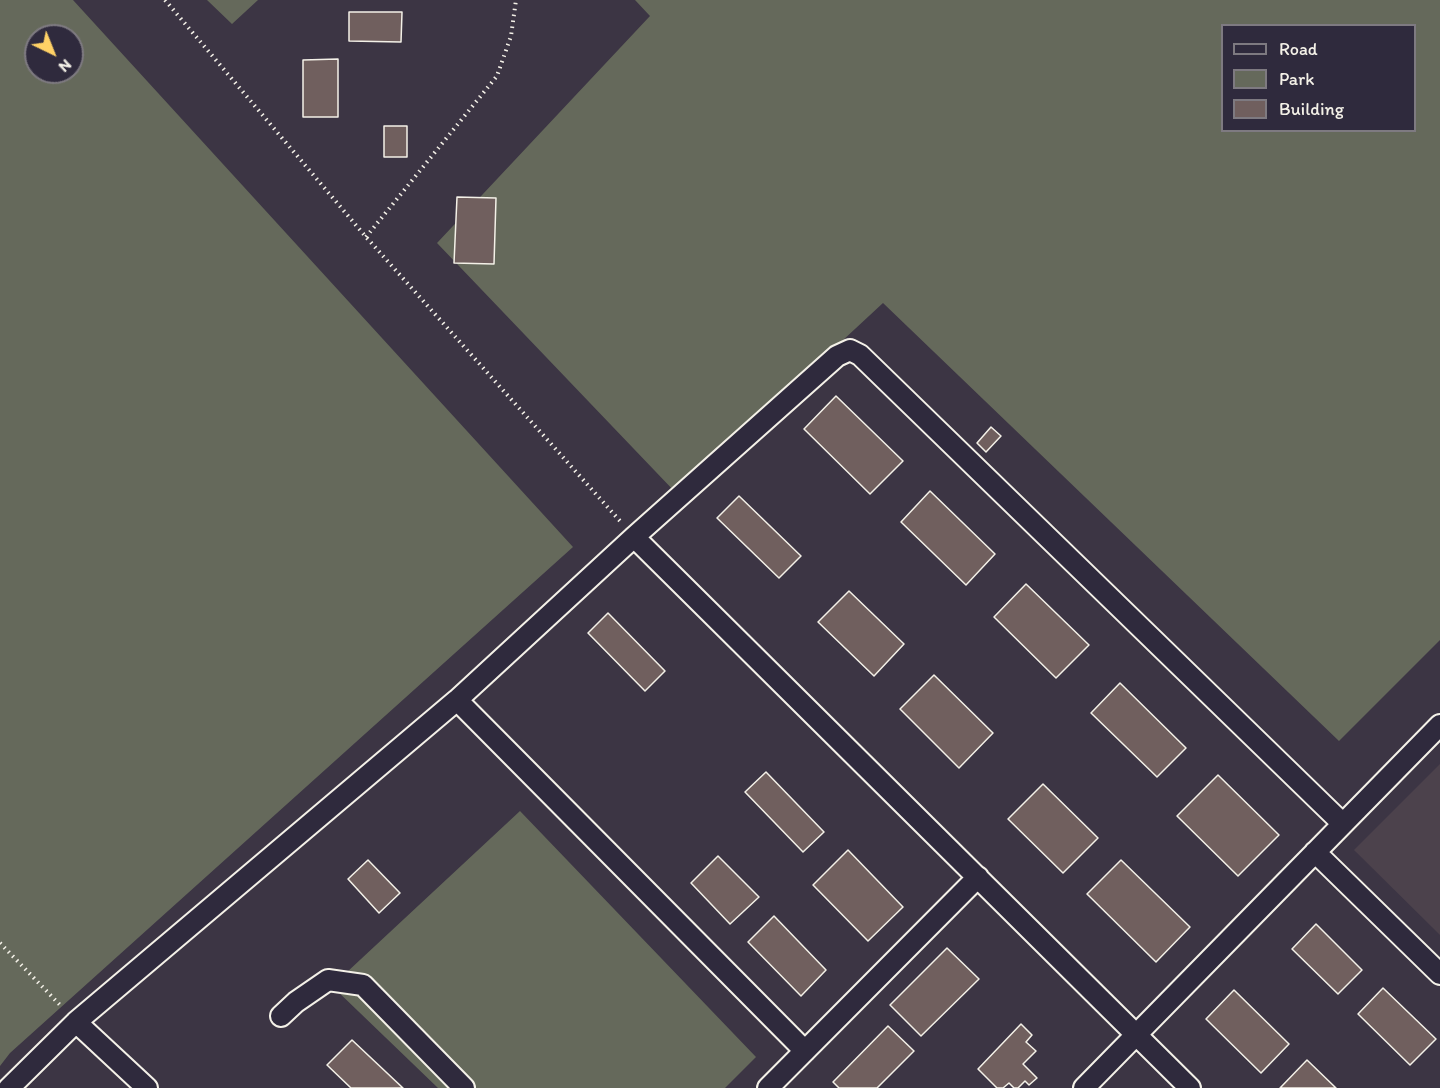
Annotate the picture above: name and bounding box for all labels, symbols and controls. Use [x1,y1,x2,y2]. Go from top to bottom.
north arrow [24,24,84,84]
legend [1221,24,1416,132]
text: Road [1279,38,1318,60]
text: N [55,55,76,77]
text: Park [1279,68,1314,90]
text: Building [1279,98,1344,120]

